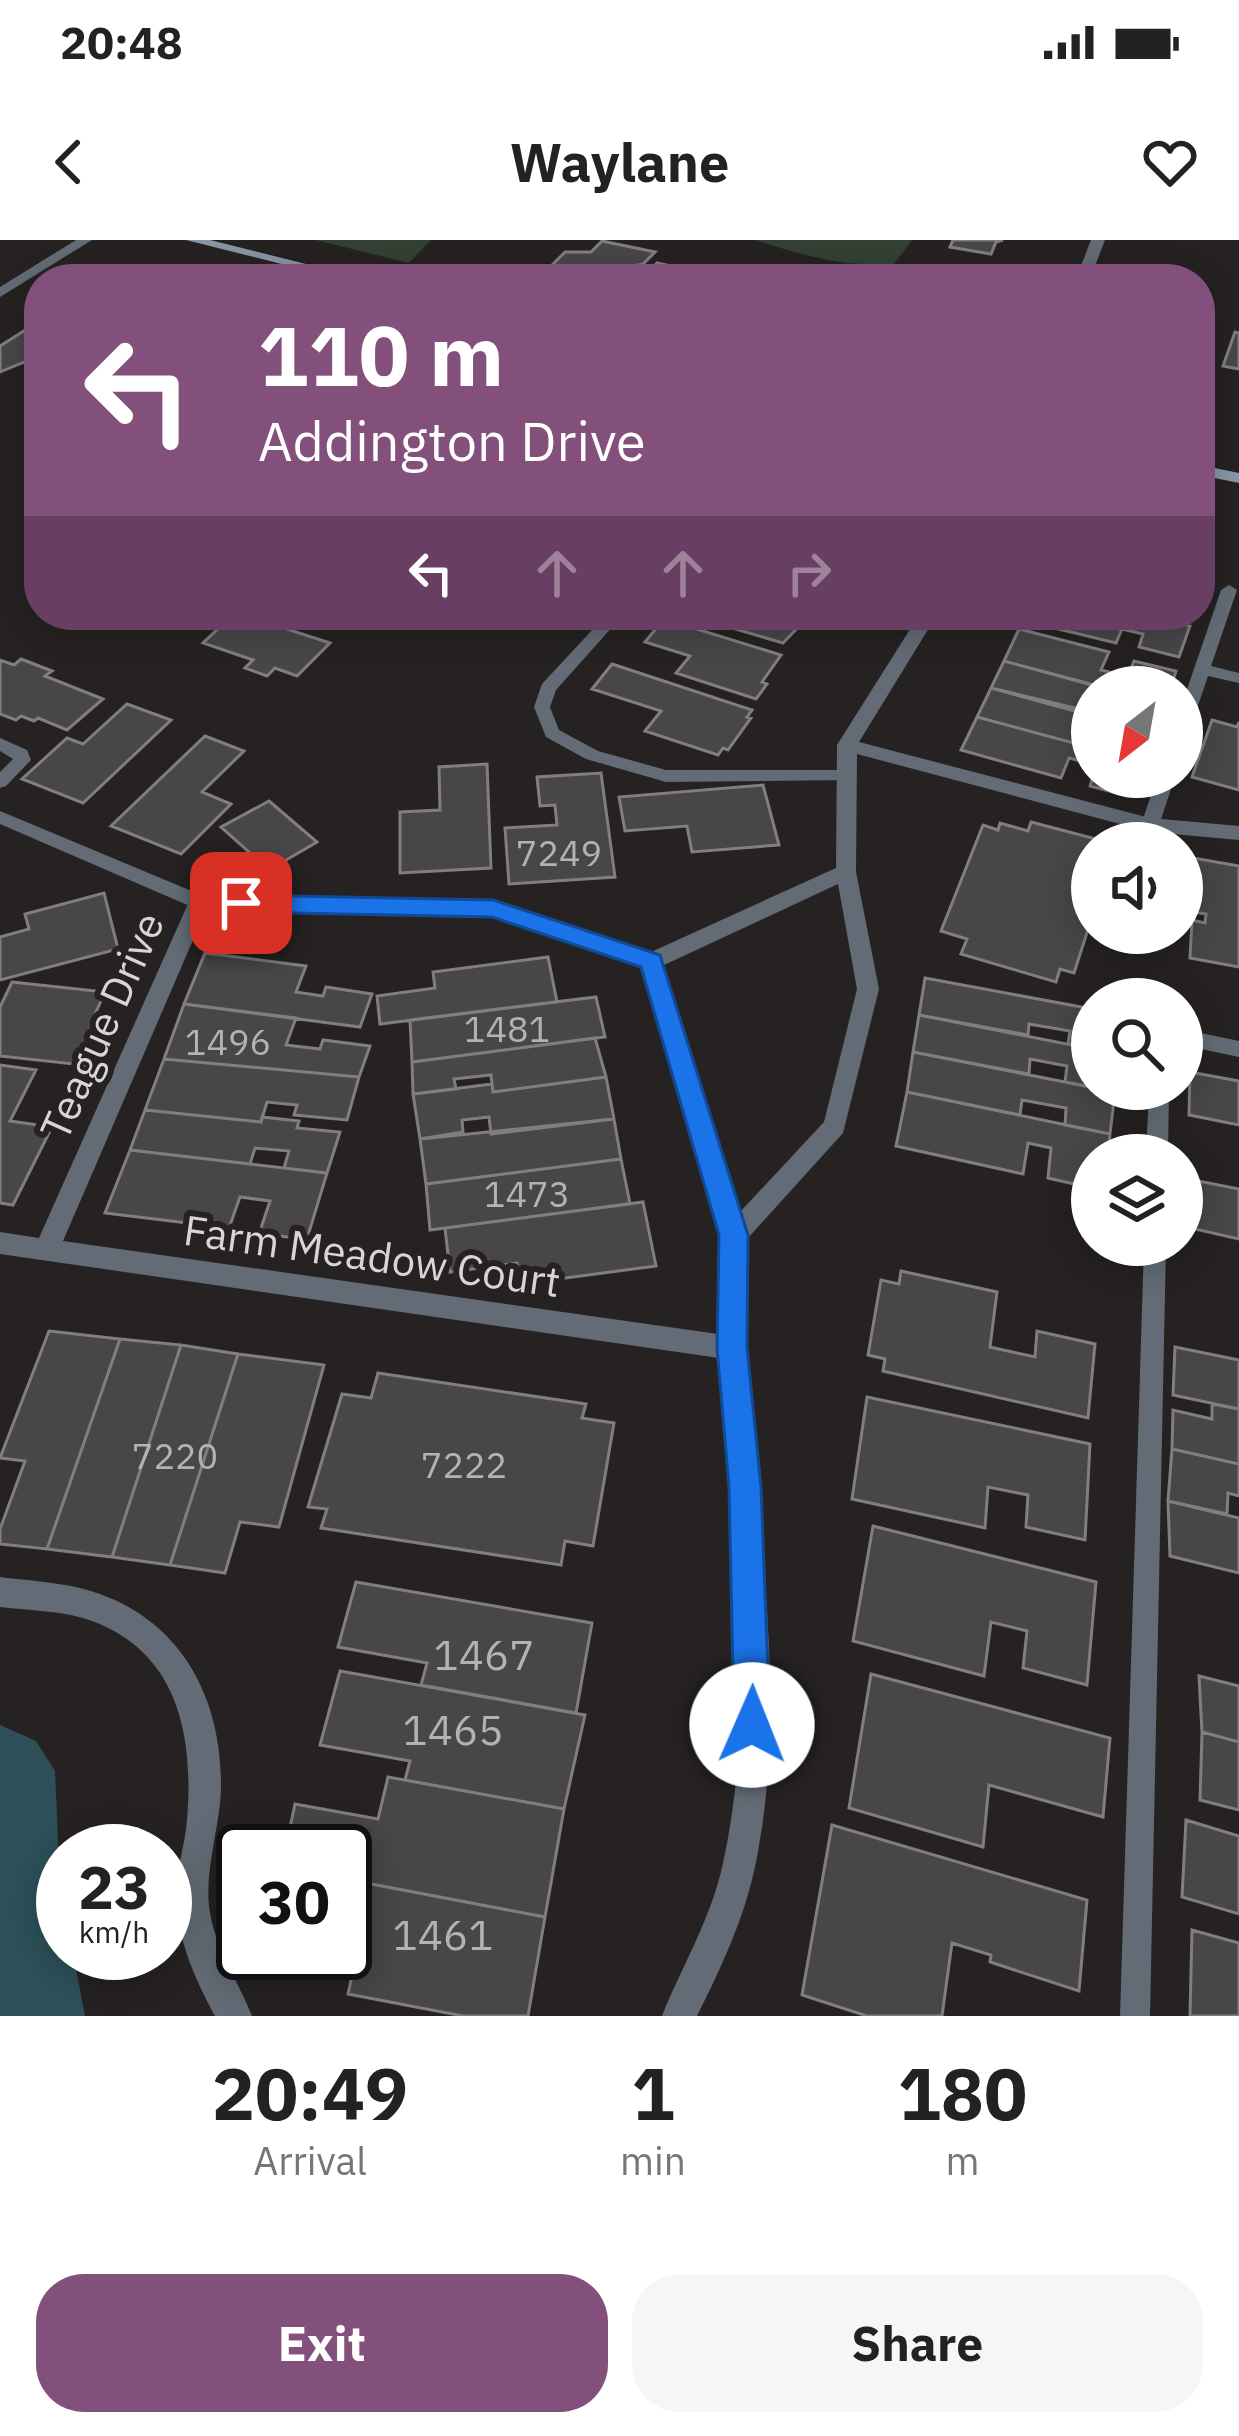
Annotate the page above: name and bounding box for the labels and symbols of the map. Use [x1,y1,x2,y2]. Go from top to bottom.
north arrow [1071,666,1203,798]
house number: 7249 [516,829,602,876]
pin [190,852,292,954]
street label: Teague Drive [27,904,176,1148]
house number: 1481 [464,1005,550,1052]
house number: 1496 [185,1018,271,1065]
house number: 1473 [484,1170,570,1217]
street label: Farm Meadow Court [180,1202,564,1309]
house number: 7220 [132,1432,218,1479]
house number: 7222 [421,1441,507,1488]
house number: 1467 [434,1627,534,1682]
position arrow [689,1662,815,1788]
house number: 1465 [403,1702,503,1757]
speed limit sign: 30 [216,1824,372,1980]
house number: 1461 [393,1907,493,1962]

